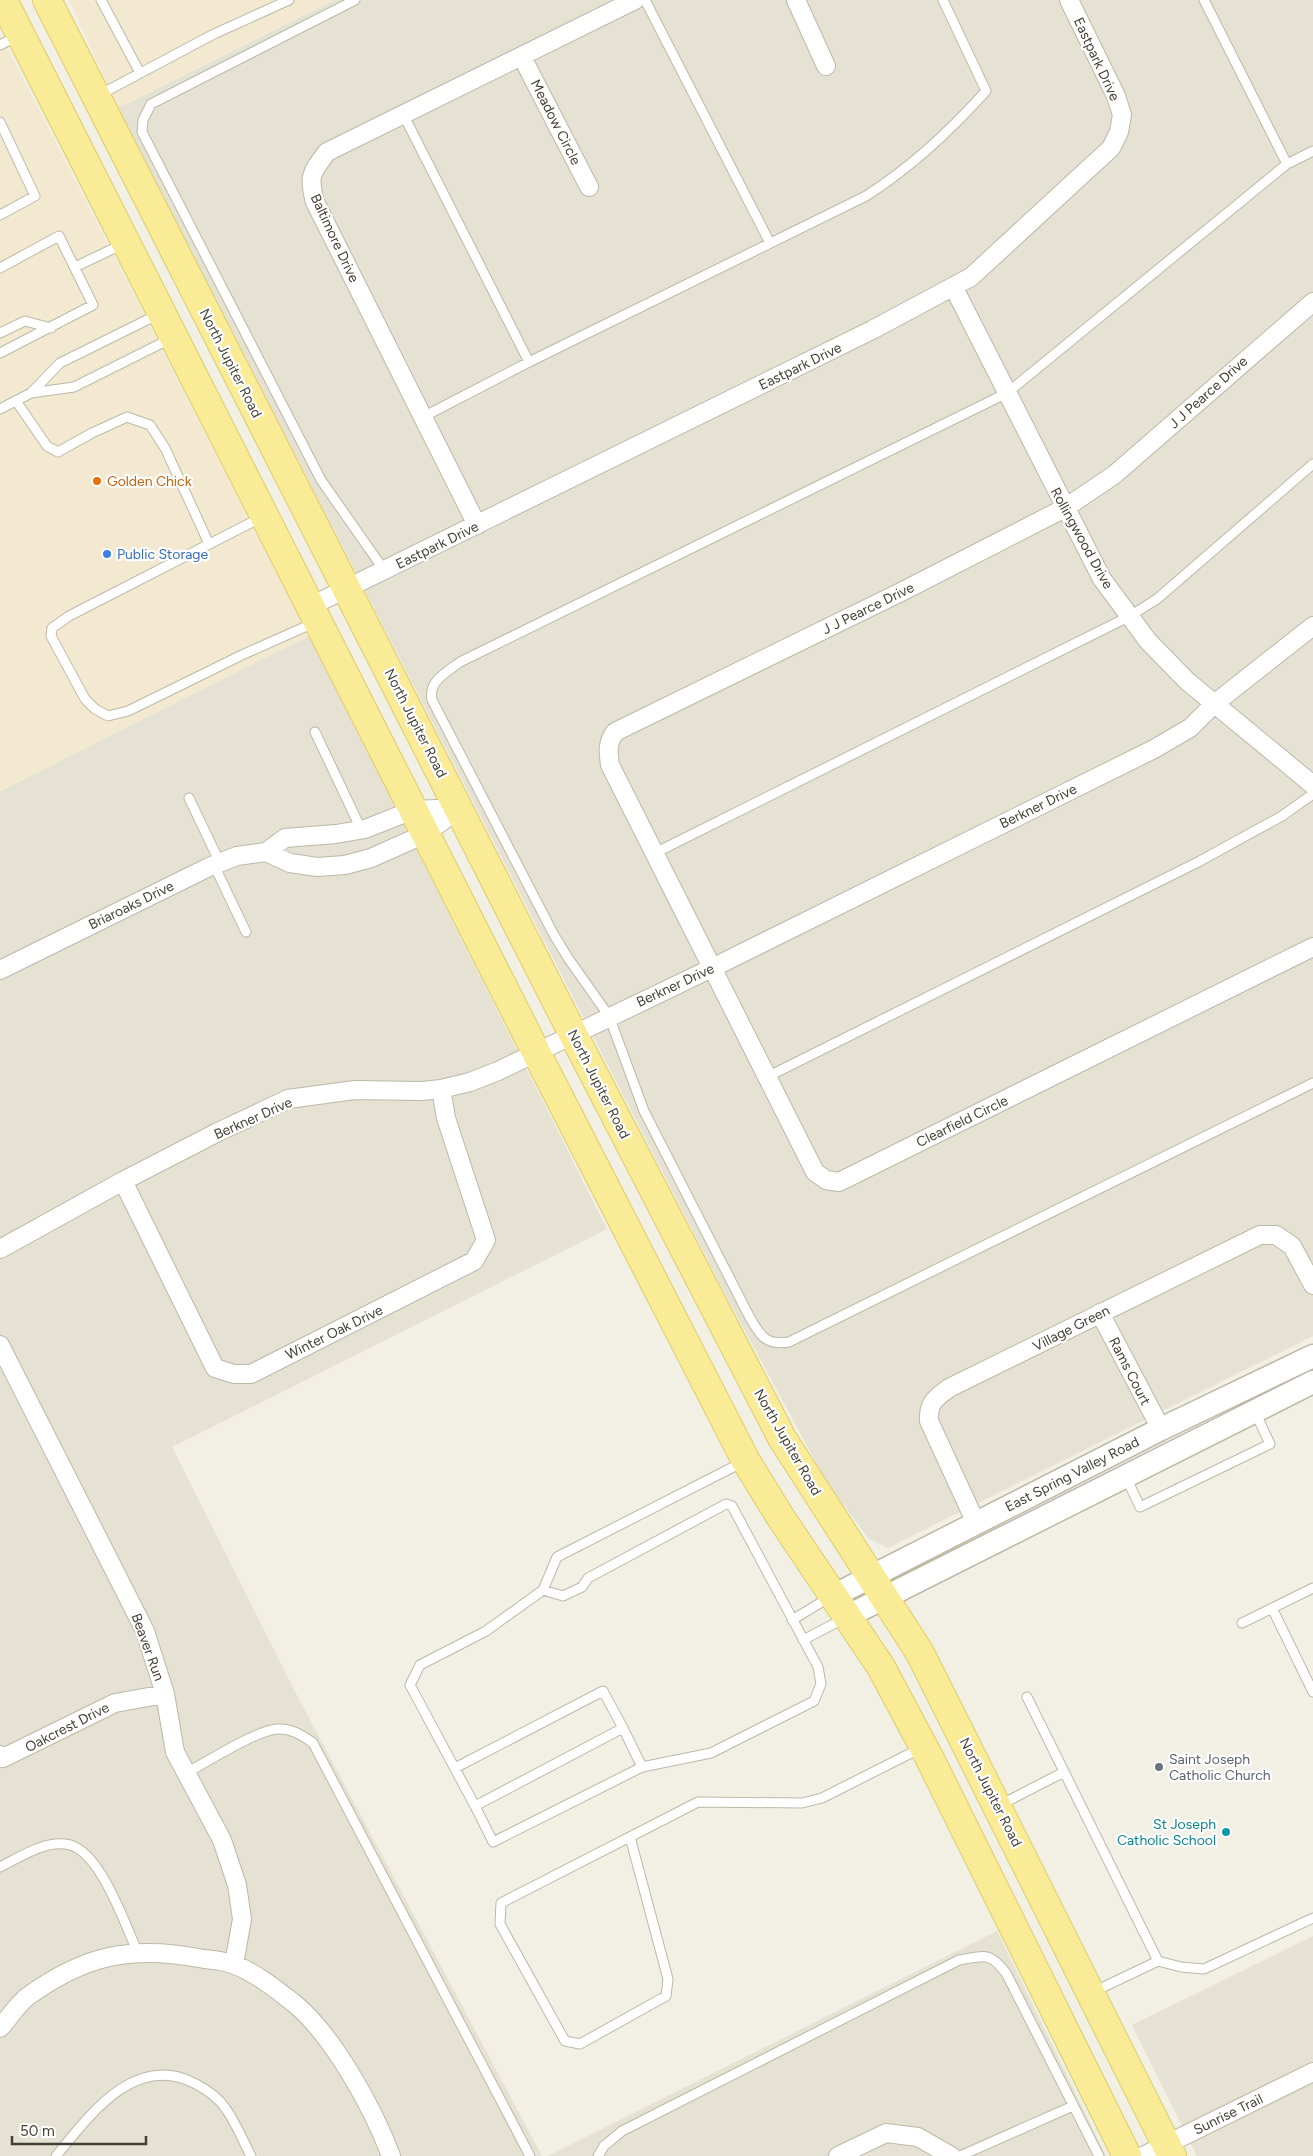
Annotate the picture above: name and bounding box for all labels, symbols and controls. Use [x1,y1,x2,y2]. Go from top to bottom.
street label: Eastpark Drive [1070,15,1123,104]
street label: Meadow Circle [527,77,585,168]
street label: Baltimore Drive [307,191,363,285]
street label: North Jupiter Road [196,306,265,421]
street label: Eastpark Drive [756,339,845,394]
street label: J J Pearce Drive [1166,352,1251,432]
place label: Golden Chick [107,473,192,490]
marker: Golden Chick [91,475,103,487]
street label: Rollingwood Drive [1047,485,1117,592]
street label: Eastpark Drive [393,518,482,573]
place label: Public Storage [117,546,208,563]
marker: Public Storage [101,548,113,560]
street label: J J Pearce Drive [820,579,917,638]
street label: North Jupiter Road [381,666,450,781]
street label: Berkner Drive [997,780,1080,832]
street label: Briaroaks Drive [86,877,177,933]
street label: Berkner Drive [634,960,717,1011]
street label: North Jupiter Road [564,1027,633,1142]
street label: Clearfield Circle [914,1092,1011,1151]
street label: Berkner Drive [211,1094,295,1143]
street label: Winter Oak Drive [283,1301,386,1363]
street label: Village Green [1030,1302,1113,1355]
street label: Rams Court [1105,1334,1154,1408]
street label: North Jupiter Road [750,1386,825,1499]
street label: East Spring Valley Road [1002,1433,1142,1516]
street label: Beaver Run [127,1611,168,1683]
street label: Oakcrest Drive [22,1699,112,1756]
street label: North Jupiter Road [956,1735,1025,1850]
place label: Saint Joseph Catholic Church [1169,1751,1271,1784]
marker: Saint Joseph Catholic Church [1153,1761,1165,1773]
place label: St Joseph Catholic School [1117,1816,1216,1849]
marker: St Joseph Catholic School [1220,1826,1232,1838]
street label: Sunrise Trail [1191,2090,1266,2139]
scale bar [12,2114,146,2146]
text: 50 m [20,2122,55,2140]

